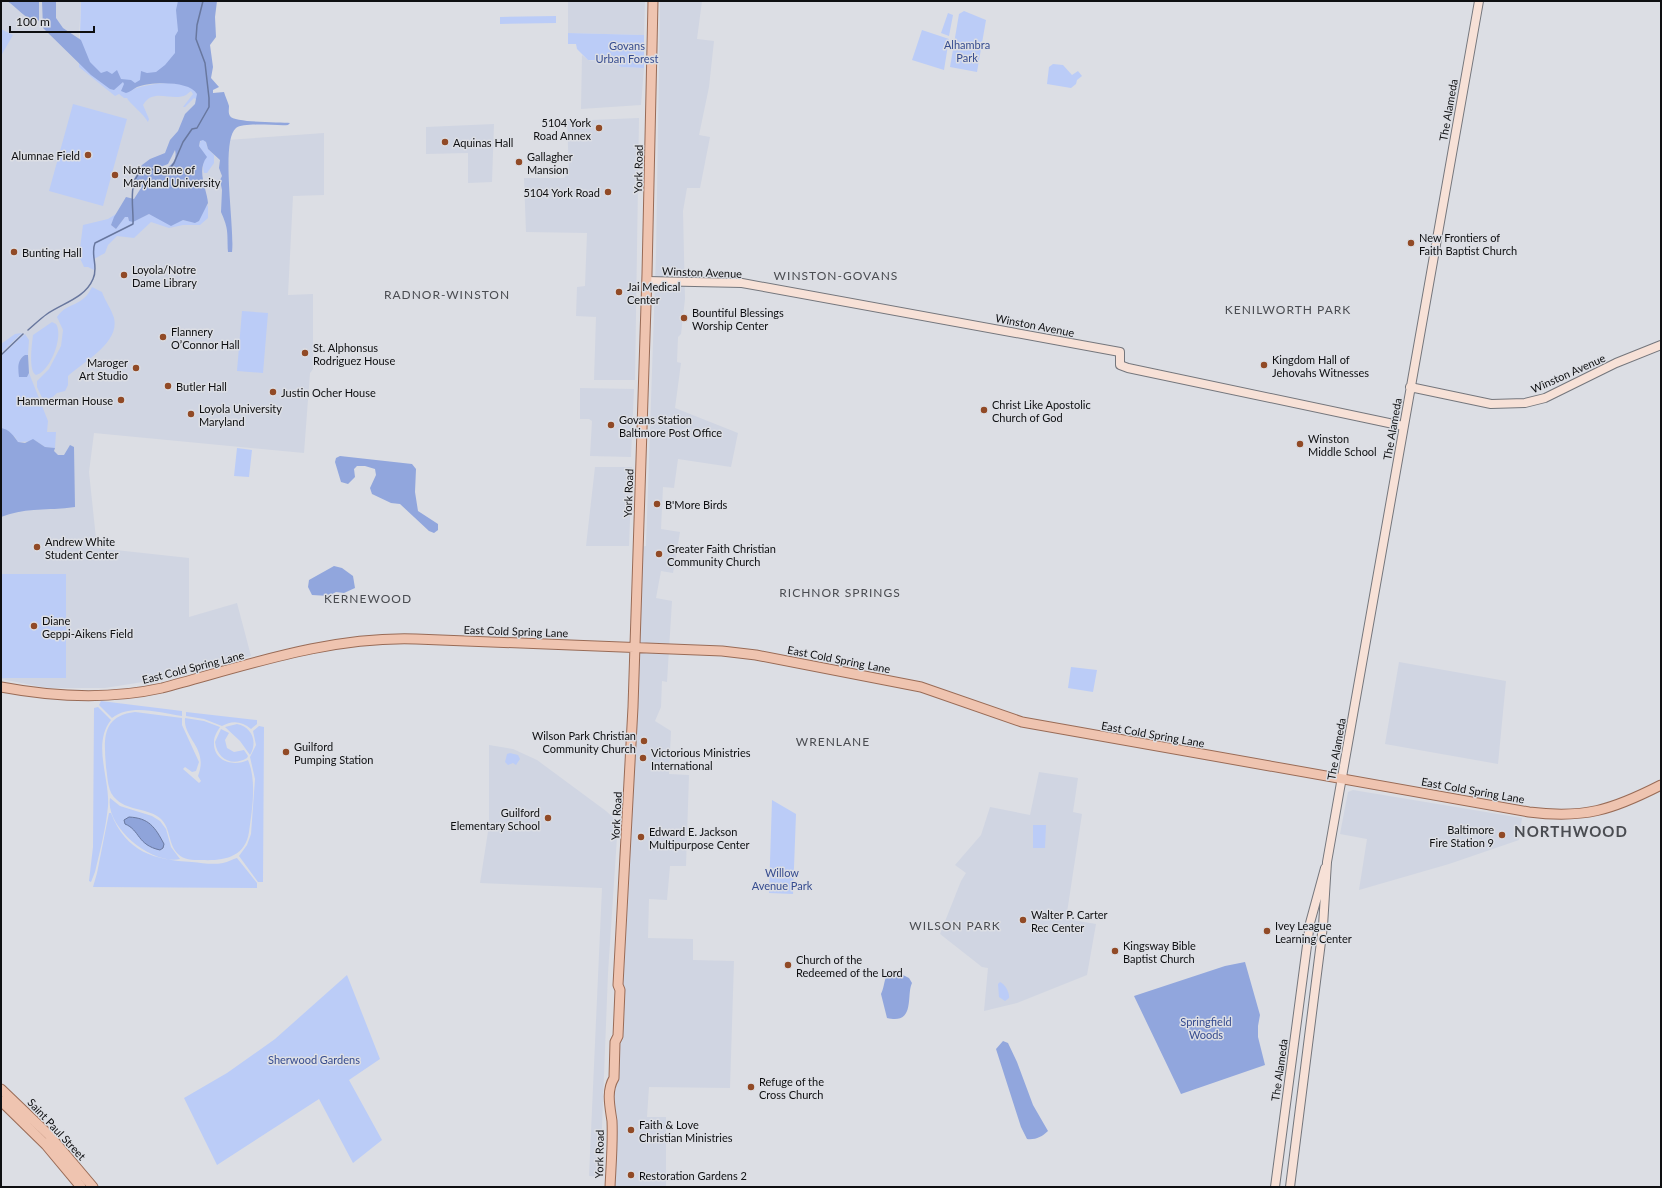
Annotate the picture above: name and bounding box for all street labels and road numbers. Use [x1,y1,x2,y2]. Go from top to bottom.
street label: The Alameda [1436,78,1460,142]
street label: York Road [631,145,645,193]
street label: Winston Avenue [662,264,742,280]
street label: Winston Avenue [994,311,1076,339]
street label: Winston Avenue [1529,351,1607,395]
street label: The Alameda [1380,397,1404,461]
street label: York Road [621,468,635,518]
street label: East Cold Spring Lane [463,623,569,639]
street label: East Cold Spring Lane [786,643,892,675]
street label: East Cold Spring Lane [141,648,246,686]
street label: The Alameda [1324,717,1348,781]
street label: East Cold Spring Lane [1100,719,1206,750]
street label: East Cold Spring Lane [1420,775,1526,806]
street label: York Road [608,791,624,841]
street label: The Alameda [1268,1038,1290,1102]
street label: Saint Paul Street [25,1096,89,1162]
street label: York Road [592,1130,606,1178]

